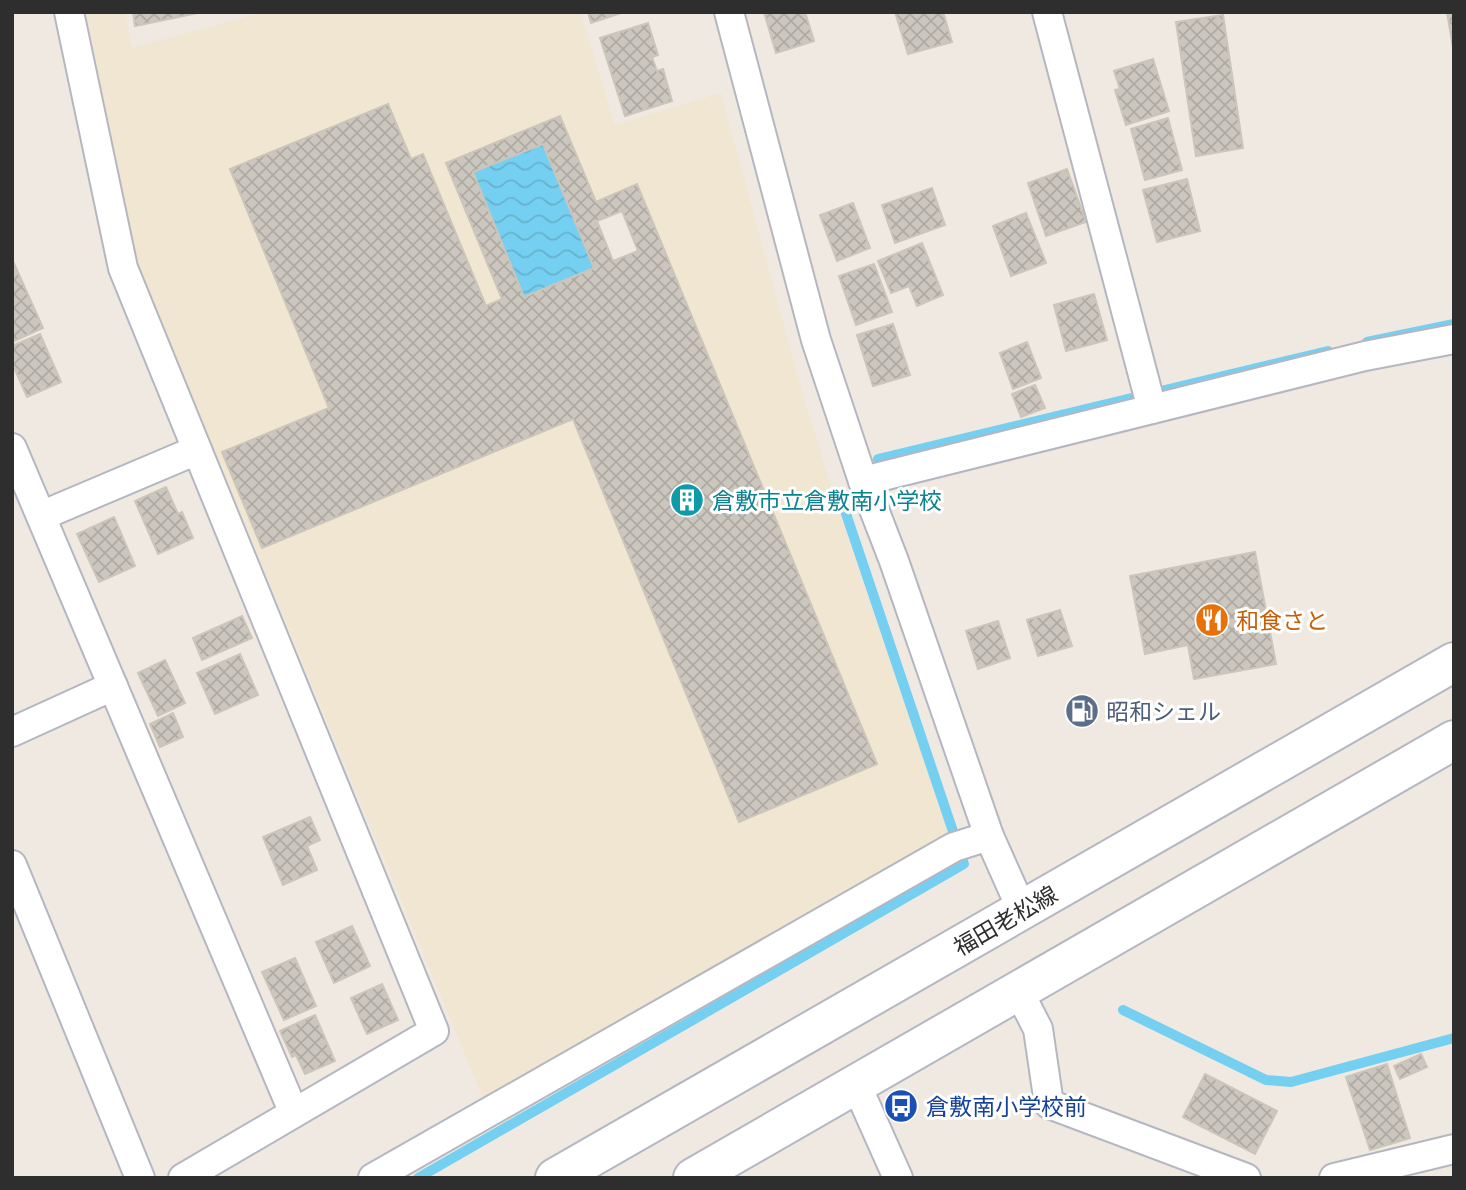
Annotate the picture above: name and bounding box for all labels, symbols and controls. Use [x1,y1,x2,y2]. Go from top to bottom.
building icon: 倉敷市立倉敷南小学校 [668,481,706,519]
place label: 倉敷市立倉敷南小学校 [712,484,942,516]
restaurant icon: 和食さと [1193,601,1231,639]
place label: 和食さと [1236,604,1328,636]
fuel station icon: 昭和シェル [1063,692,1101,730]
place label: 昭和シェル [1106,695,1221,727]
street label: 福田老松線 [947,877,1063,963]
bus stop icon: 倉敷南小学校前 [882,1087,920,1125]
place label: 倉敷南小学校前 [926,1090,1087,1122]

